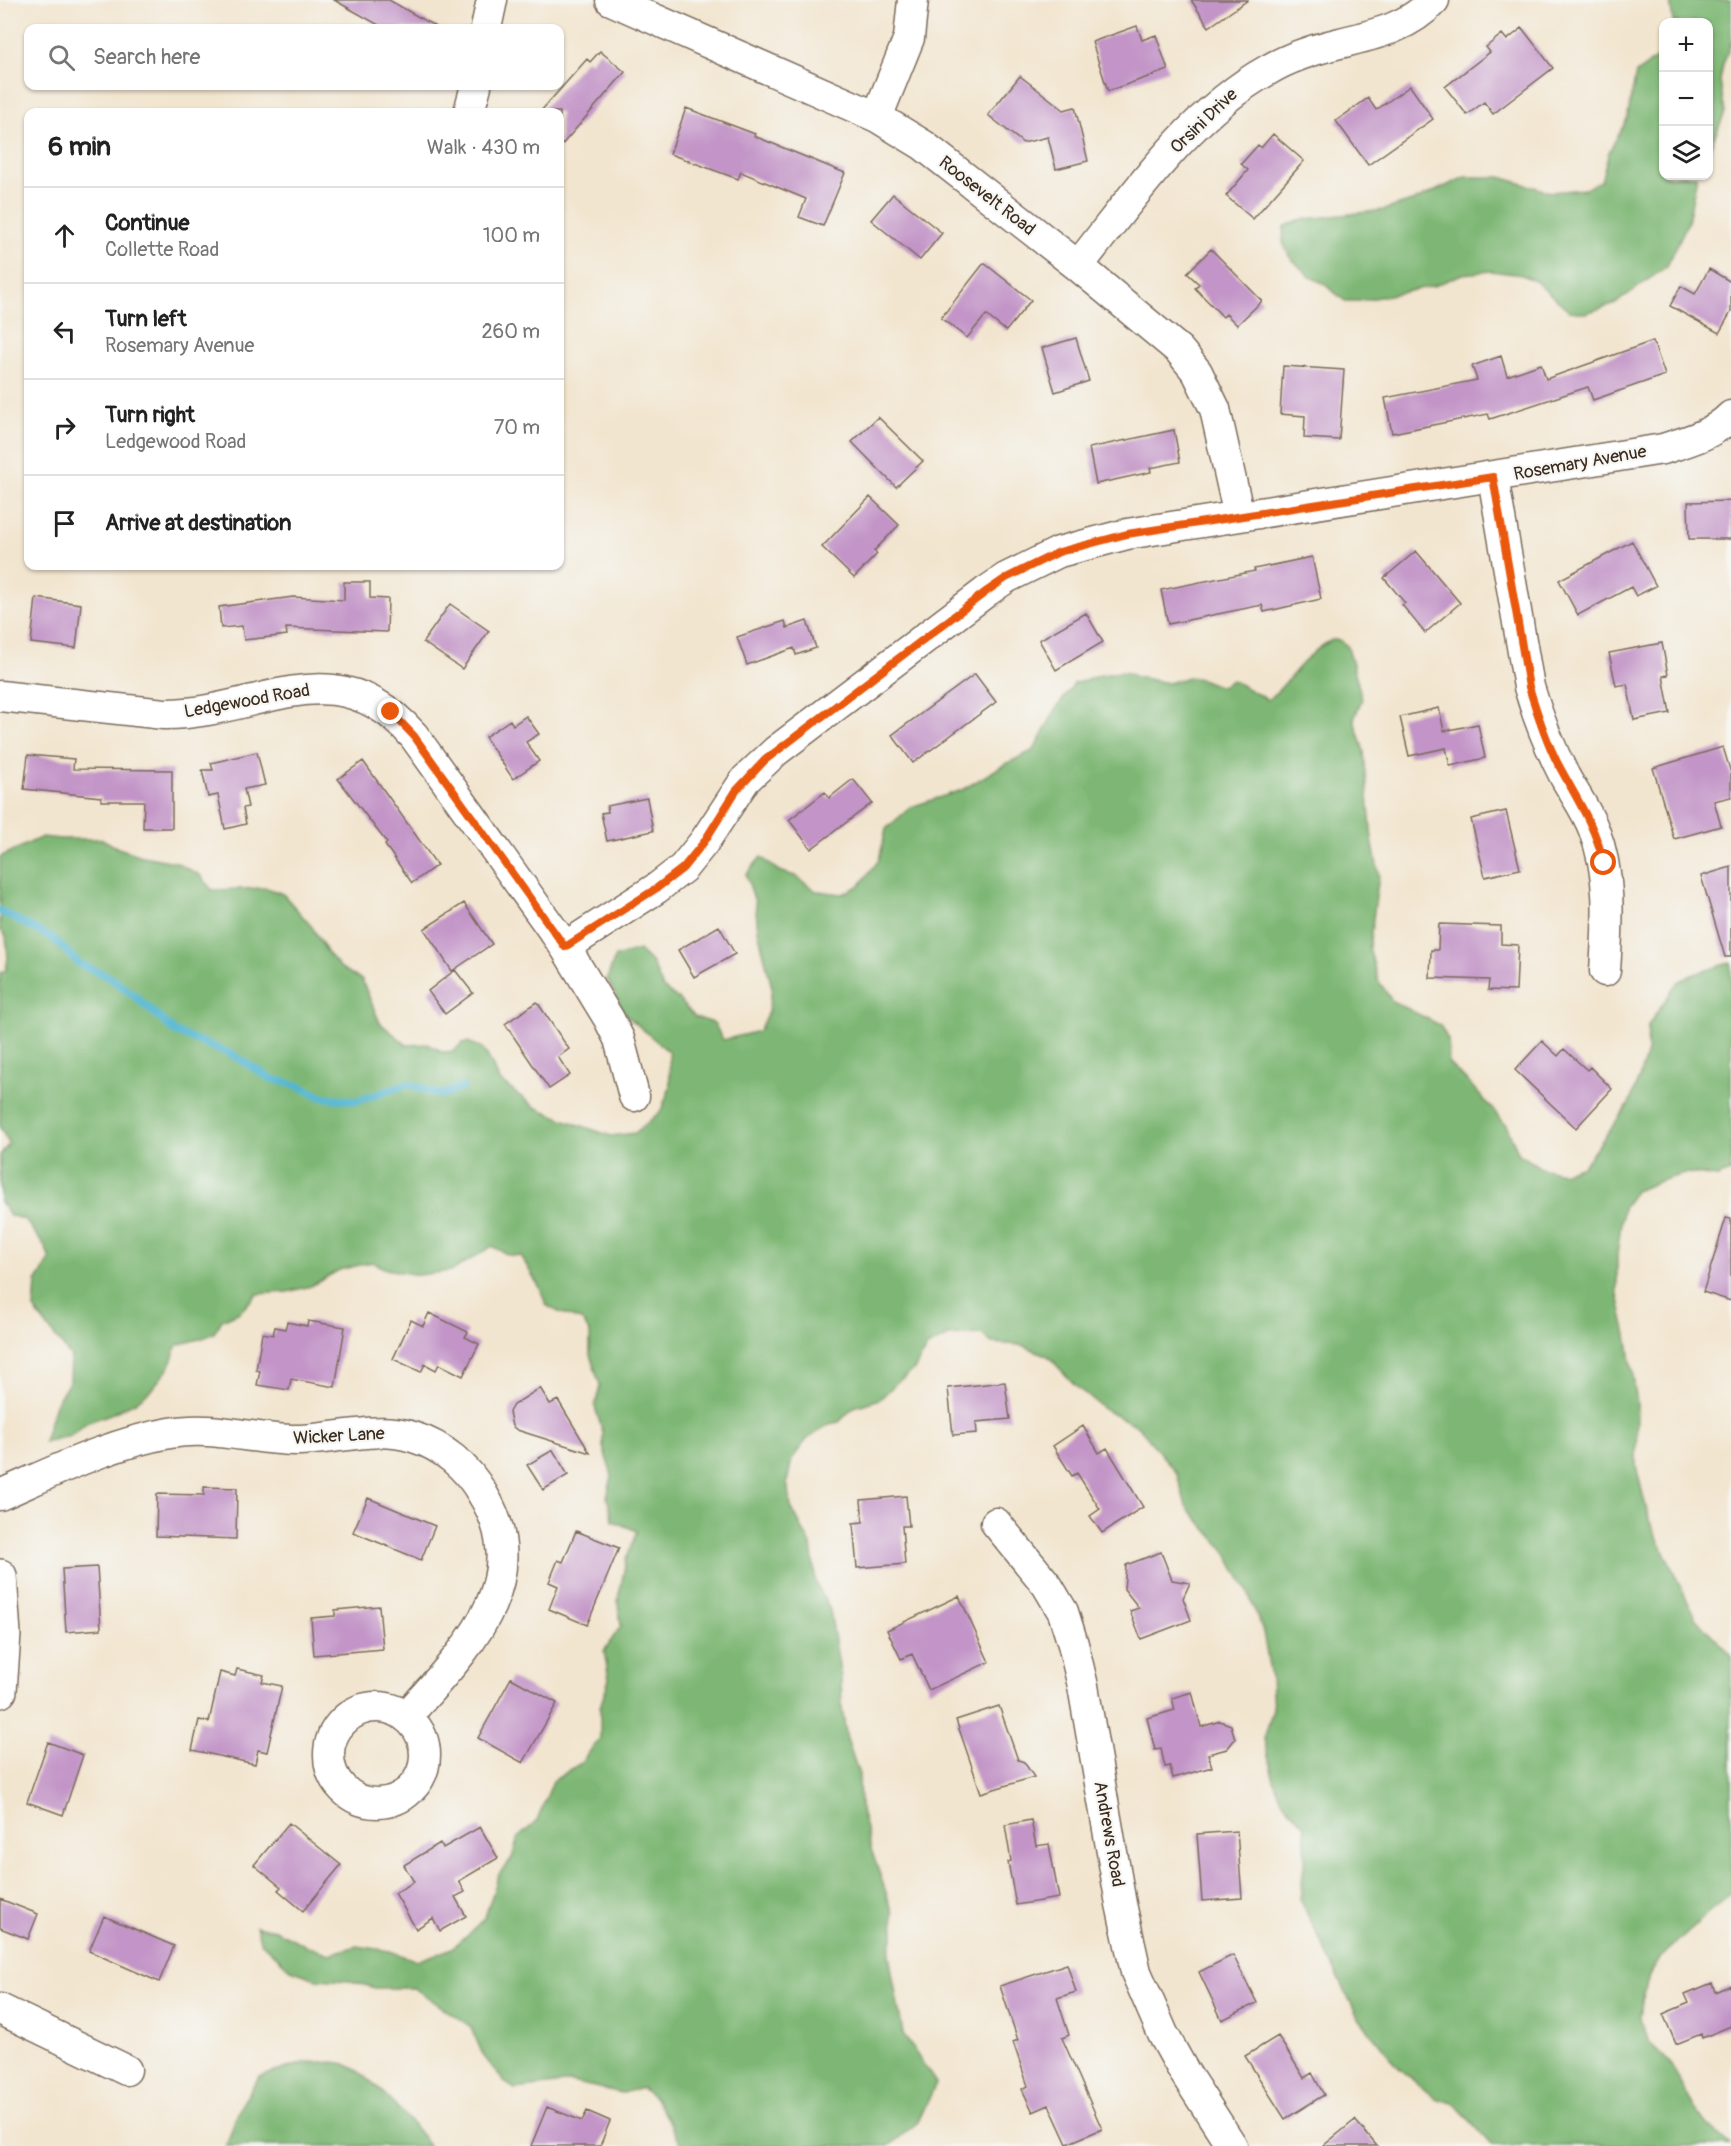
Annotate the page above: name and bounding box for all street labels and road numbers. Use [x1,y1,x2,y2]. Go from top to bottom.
street label: Orsini Drive [1166,83,1243,159]
street label: Roosevelt Road [934,151,1040,241]
street label: Rosemary Avenue [1512,440,1648,486]
street label: Ledgewood Road [182,679,312,723]
street label: Wicker Lane [293,1422,385,1450]
street label: Andrews Road [1088,1779,1130,1889]

